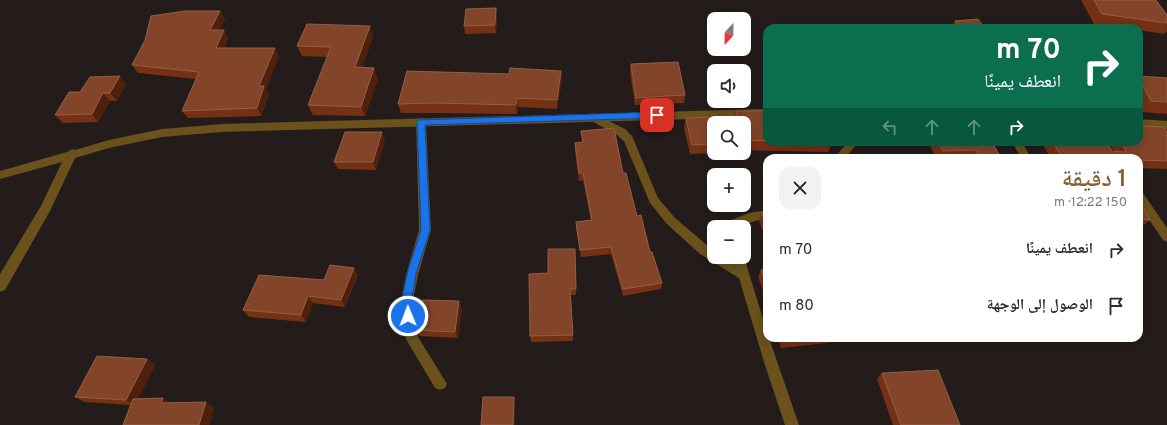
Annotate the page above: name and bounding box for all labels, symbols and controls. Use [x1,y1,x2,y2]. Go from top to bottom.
north arrow [707,12,751,56]
map controls [707,12,751,264]
text: 70 m [996,33,1061,69]
icon: right [1075,40,1127,92]
button: sound [707,64,751,108]
text: انعطف يمينًا [984,71,1061,94]
pin [640,98,674,132]
icon: arrive [646,104,668,126]
button: search [707,116,751,160]
icon: left [879,116,901,138]
icon: ahead [921,116,943,138]
icon: ahead [963,116,985,138]
icon: right [1005,116,1027,138]
text: 1 دقيقة [1062,165,1127,195]
button: close [779,167,821,209]
button: + [707,168,751,212]
text: 150 m · 12:22 [1054,195,1127,211]
button: − [707,220,751,264]
icon: right [1105,239,1127,261]
text: انعطف يمينًا [1026,240,1093,259]
text: 70 m [779,241,812,260]
position arrow [387,295,429,337]
icon: arrive [1105,295,1127,317]
text: الوصول إلى الوجهة [987,296,1093,315]
text: 80 m [779,297,814,316]

